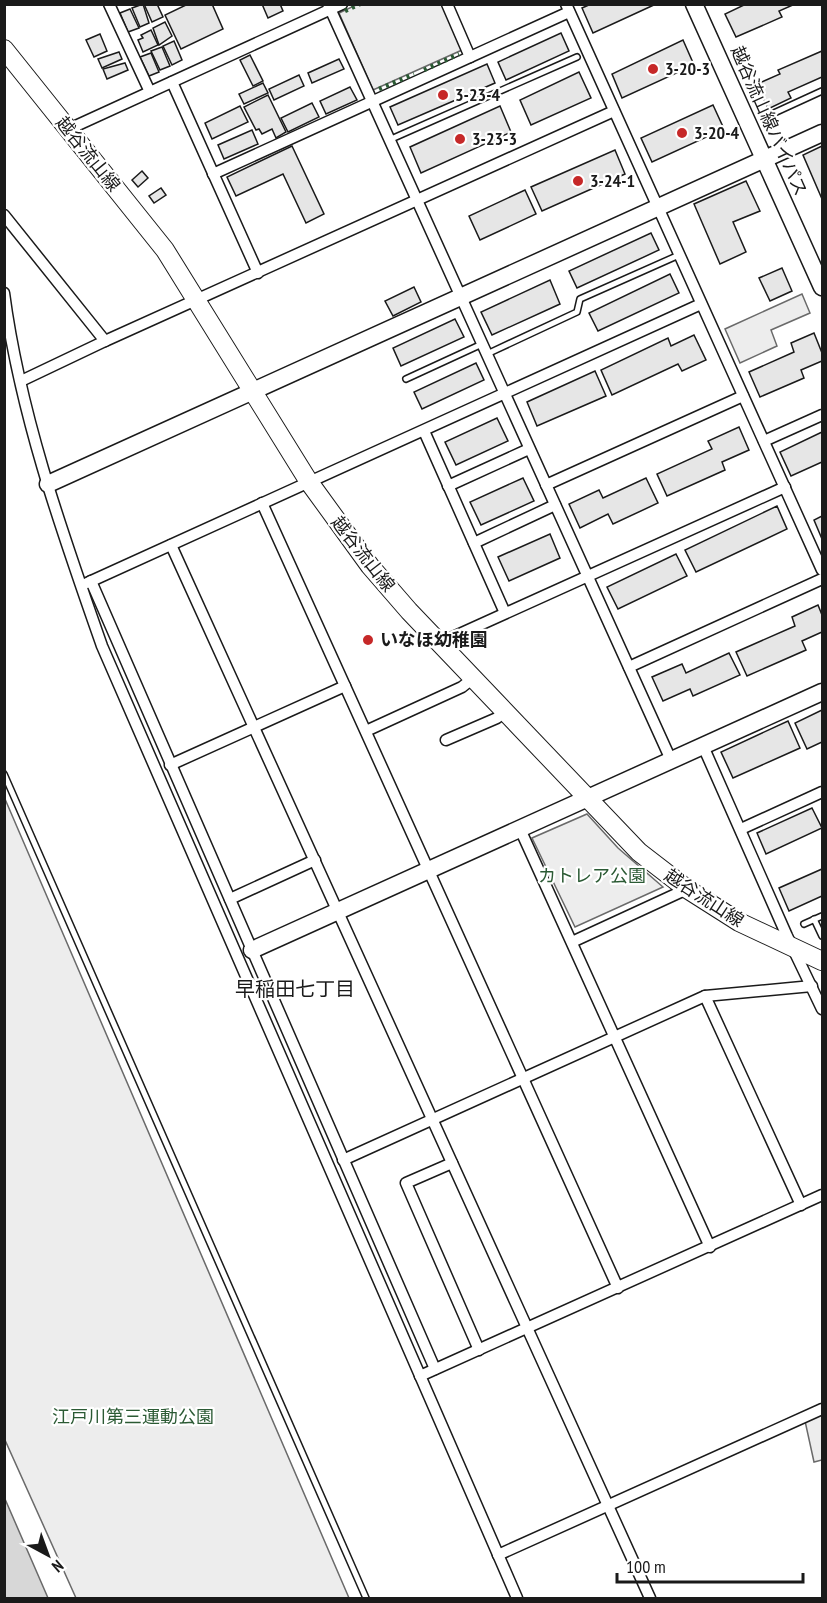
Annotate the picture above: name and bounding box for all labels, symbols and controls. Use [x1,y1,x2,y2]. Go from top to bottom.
street label: 越谷流山線バイパス [726,42,813,199]
place label: 3-20-3 [665,57,710,80]
marker: 3-20-3 [646,62,660,76]
place label: 3-23-4 [455,83,501,106]
marker: 3-23-4 [436,88,450,102]
street label: 越谷流山線 [51,111,126,196]
place label: 3-20-4 [694,121,740,144]
marker: 3-20-4 [675,126,689,140]
place label: 3-23-3 [472,127,517,150]
marker: 3-23-3 [453,132,467,146]
place label: 3-24-1 [590,169,635,192]
marker: 3-24-1 [571,174,585,188]
street label: 越谷流山線 [327,511,400,596]
place label: いなほ幼稚園 [380,628,488,651]
marker: いなほ幼稚園 [361,633,375,647]
street label: 越谷流山線 [660,863,748,932]
park label: カトレア公園 [538,864,646,887]
district label: 早稲田七丁目 [235,976,355,1002]
park label: 江戸川第三運動公園 [52,1405,214,1428]
north arrow [18,1525,78,1585]
scale bar [617,1546,803,1584]
text: 100 m [626,1555,666,1578]
text: N [48,1556,68,1577]

